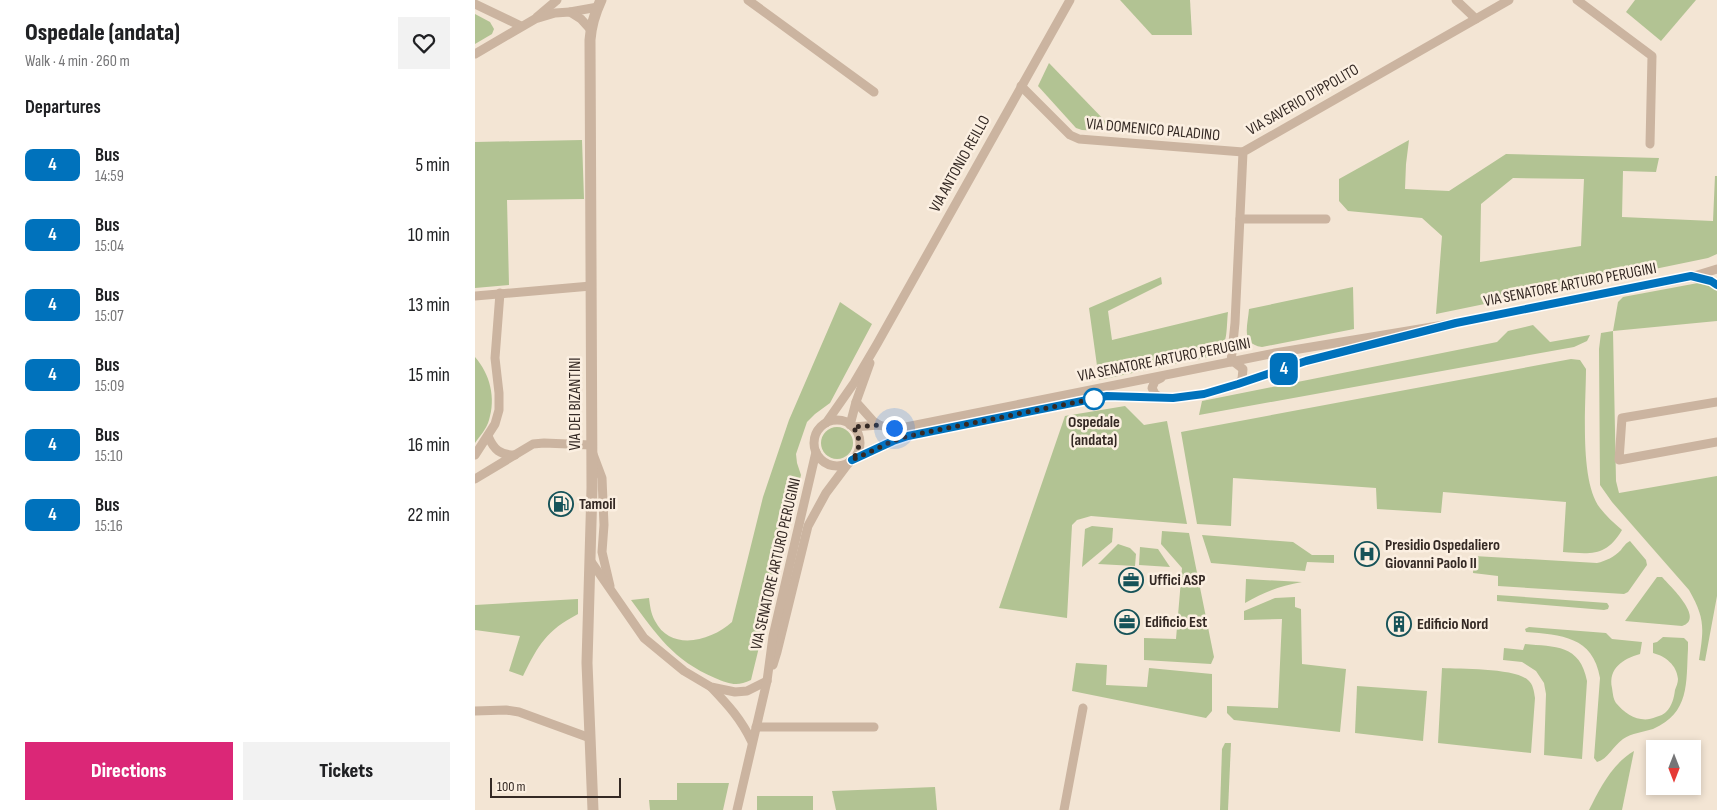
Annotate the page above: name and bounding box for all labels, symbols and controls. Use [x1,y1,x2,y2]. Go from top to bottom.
button: heart [398,17,450,69]
text: Ospedale (andata) [25,18,180,47]
text: Walk · 4 min · 260 m [25,52,130,71]
street label: VIA SAVERIO D'IPPOLITO [1244,60,1362,140]
text: Departures [25,96,101,119]
street label: VIA ANTONIO REILLO [926,112,994,216]
street label: VIA DOMENICO PALADINO [1085,115,1221,145]
text: Bus [95,144,120,167]
text: 4 [48,154,57,175]
text: 5 min [415,154,450,177]
text: 14:59 [95,167,124,186]
text: Bus [95,214,120,237]
text: 4 [48,224,57,245]
text: 10 min [408,224,450,247]
text: 15:04 [95,237,124,256]
street label: VIA SENATORE ARTURO PERUGINI [1482,259,1658,311]
text: Bus [95,284,120,307]
text: 4 [48,294,57,315]
text: 13 min [409,294,450,317]
text: 15:07 [95,307,124,326]
street label: VIA SENATORE ARTURO PERUGINI [1076,334,1252,386]
line badge: 4 [1268,353,1300,385]
text: Bus [95,354,120,377]
street label: VIA DEI BIZANTINI [566,357,585,451]
text: 4 [1280,358,1288,379]
text: 4 [48,364,57,385]
text: 15 min [409,364,450,387]
text: 15:09 [95,377,124,396]
marker: Ospedale (andata) [1083,388,1105,410]
place label: Ospedale (andata) [1068,413,1120,450]
your location [882,416,907,441]
text: Bus [95,424,120,447]
text: 4 [48,434,57,455]
text: 16 min [408,434,450,457]
text: 15:10 [95,447,123,466]
street label: VIA SENATORE ARTURO PERUGINI [747,476,805,652]
fuel station icon: Tamoil [548,491,574,517]
text: Bus [95,494,120,517]
place label: Tamoil [579,495,616,514]
text: 4 [48,504,57,525]
text: 22 min [407,504,450,527]
text: 15:16 [95,517,123,536]
place label: Presidio Ospedaliero Giovanni Paolo II [1385,536,1500,573]
hospital icon: Presidio Ospedaliero Giovanni Paolo II [1354,541,1380,567]
office icon: Uffici ASP [1118,567,1144,593]
place label: Uffici ASP [1149,571,1205,590]
office icon: Edificio Est [1114,609,1140,635]
building icon: Edificio Nord [1386,611,1412,637]
place label: Edificio Est [1145,613,1207,632]
place label: Edificio Nord [1417,615,1488,634]
north arrow [1646,740,1701,795]
map controls [1646,740,1701,795]
button: Directions [25,742,233,800]
button: Tickets [243,742,450,800]
scale bar [490,775,621,798]
text: 100 m [497,778,526,795]

